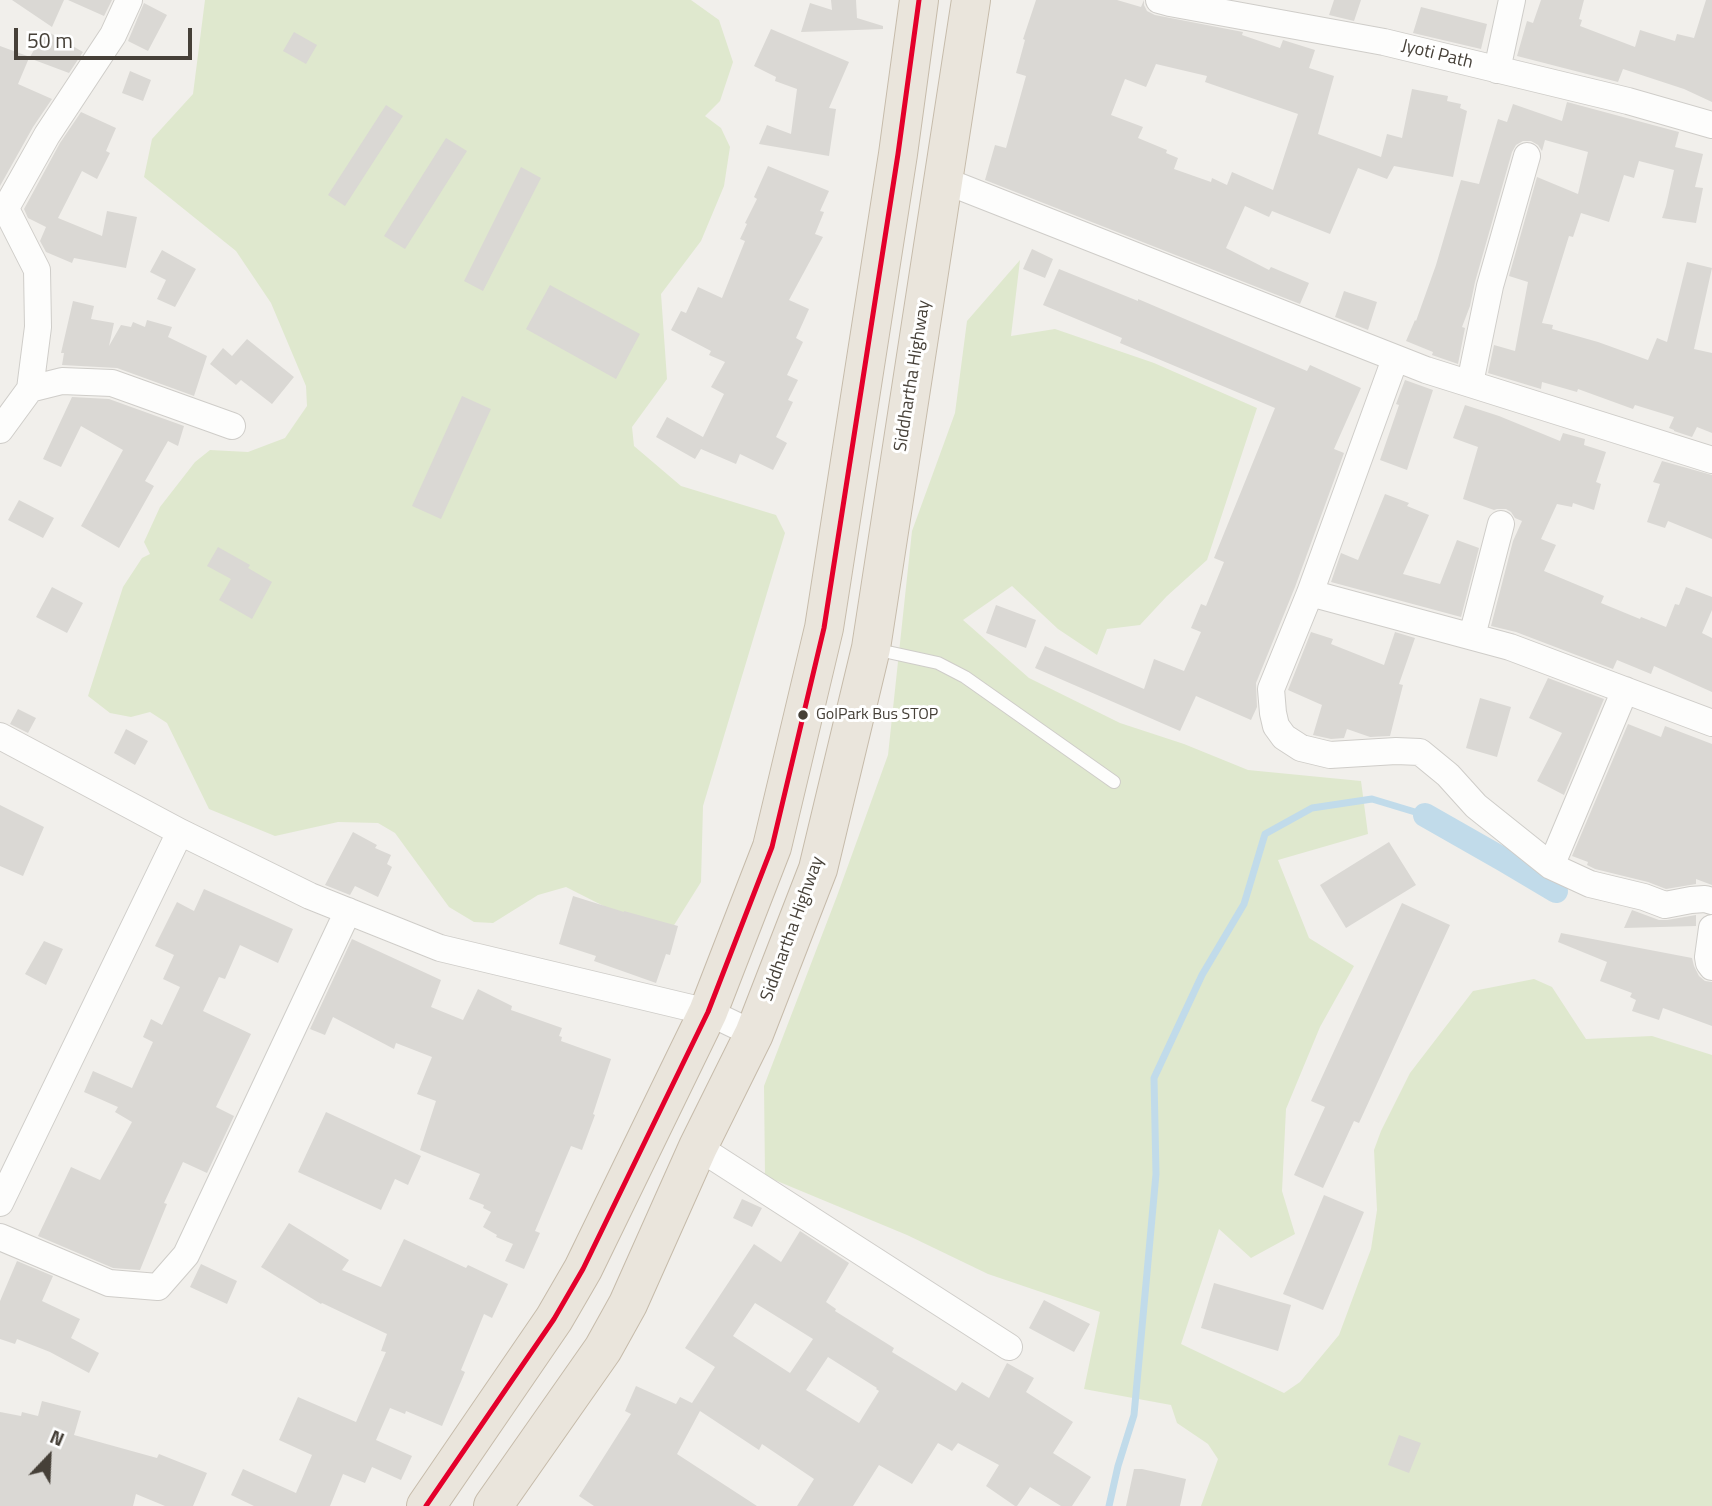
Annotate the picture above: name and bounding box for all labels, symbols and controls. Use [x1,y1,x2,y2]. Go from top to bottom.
scale bar [18,14,196,58]
text: 50 m [27,24,73,56]
street label: Jyoti Path [1399,36,1475,74]
street label: Siddhartha Highway [890,299,936,453]
place label: GolPark Bus STOP [816,705,938,725]
marker: GolPark Bus STOP [796,708,810,722]
street label: Siddhartha Highway [757,854,829,1004]
text: N [46,1421,69,1453]
north arrow [14,1422,84,1492]

